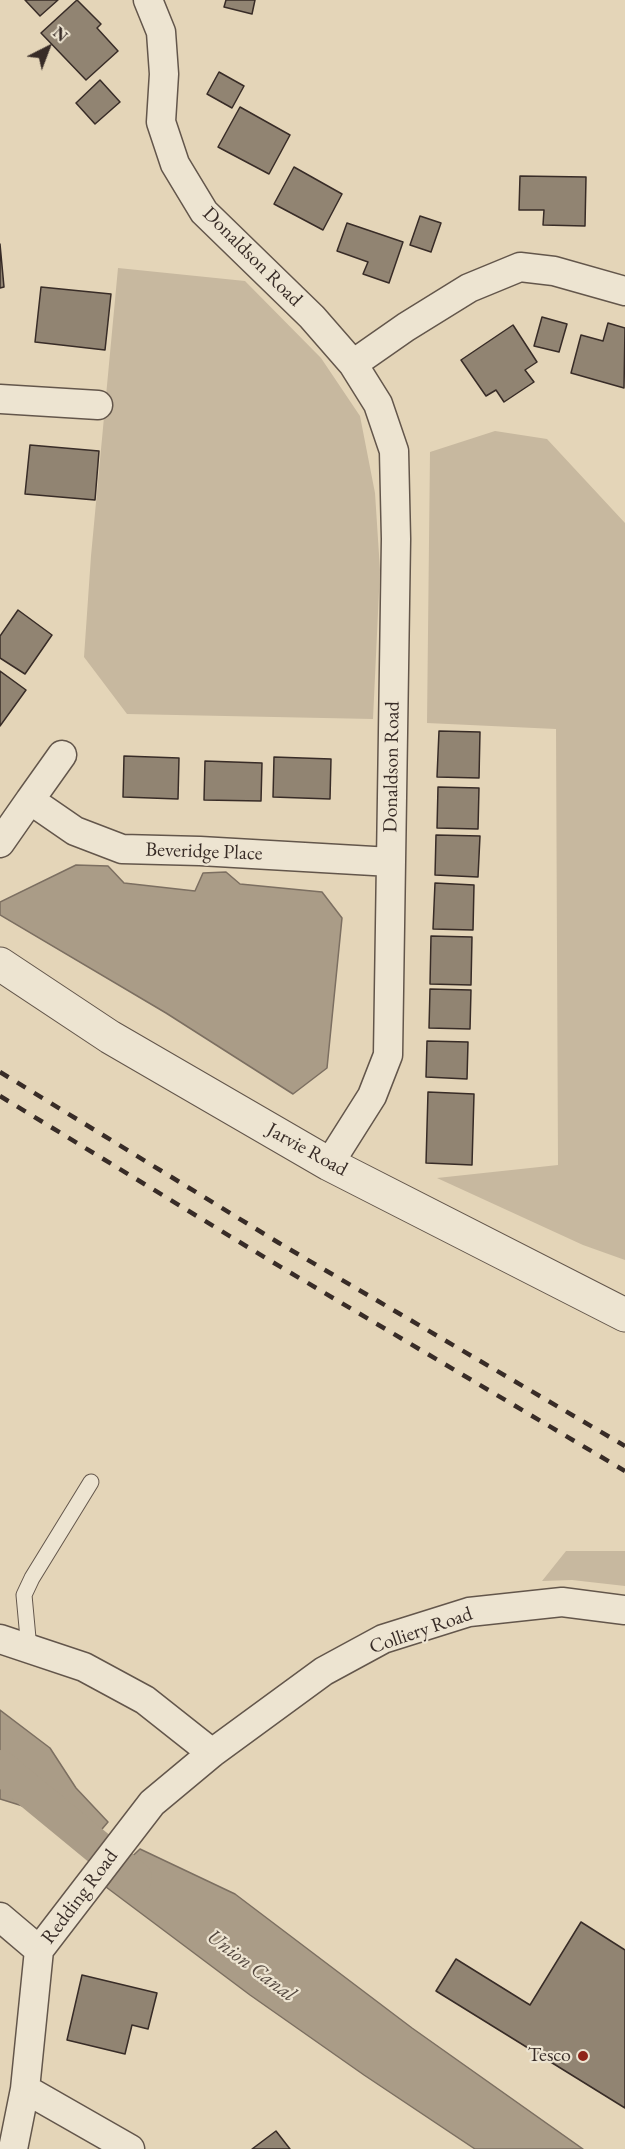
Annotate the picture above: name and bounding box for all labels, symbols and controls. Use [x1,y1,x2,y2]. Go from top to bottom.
north arrow [18,18,78,78]
text: N [49,22,72,46]
street label: Donaldson Road [197,202,307,312]
street label: Donaldson Road [379,701,405,833]
street label: Beveridge Place [145,838,263,866]
street label: Jarvie Road [262,1118,352,1182]
street label: Colliery Road [366,1602,476,1660]
street label: Redding Road [37,1845,123,1949]
water label: Union Canal [202,1924,300,2008]
place label: Tesco [528,2044,571,2068]
marker: Tesco [576,2049,590,2063]

